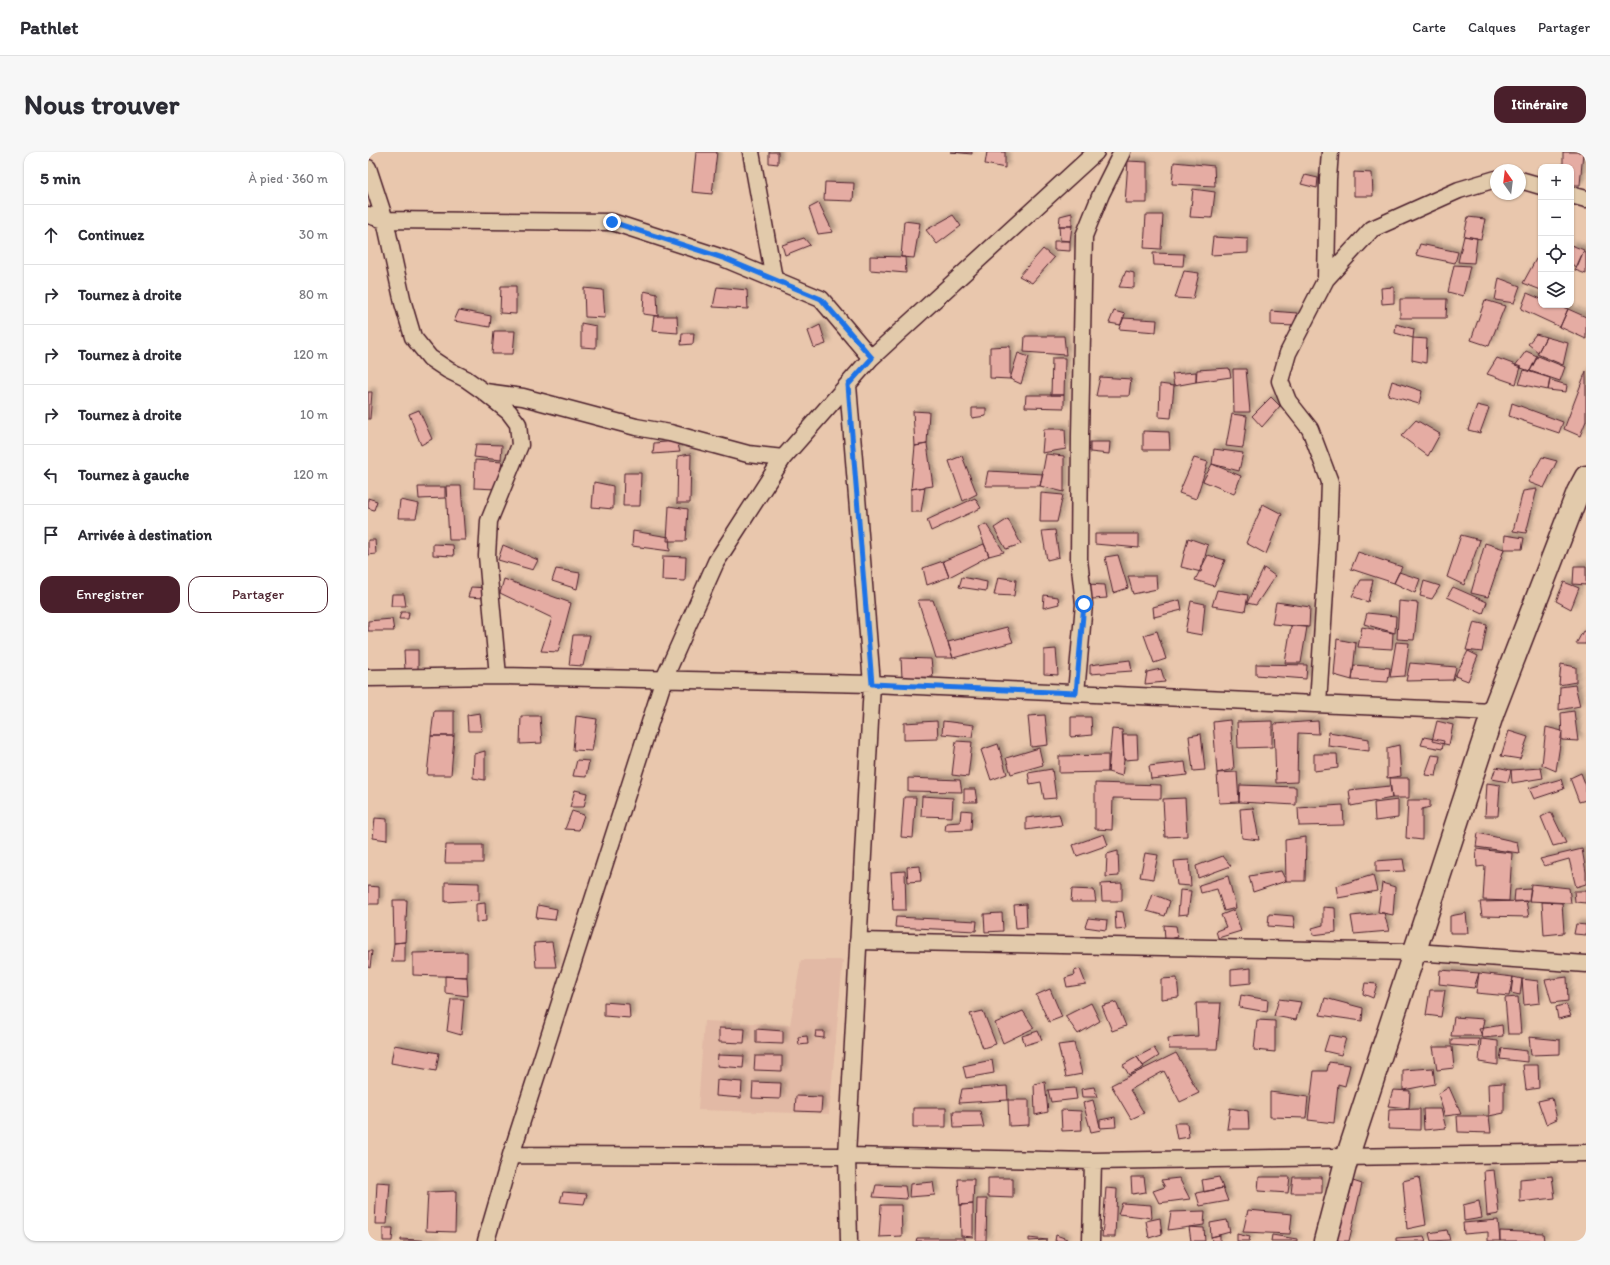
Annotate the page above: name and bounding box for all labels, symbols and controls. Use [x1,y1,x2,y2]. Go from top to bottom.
text: Pathlet [20,16,78,39]
text: Carte [1412,19,1446,36]
text: Calques [1468,19,1516,36]
text: Partager [1538,19,1590,36]
button: Itinéraire [1494,86,1586,123]
text: Nous trouver [24,87,179,121]
north arrow [1490,164,1526,200]
map controls [1538,164,1574,308]
button: + [1538,164,1574,200]
text: 5 min [40,168,80,188]
text: À pied · 360 m [249,171,328,186]
button: − [1538,200,1574,236]
route end [603,213,621,231]
icon: ahead [40,224,62,246]
text: Continuez [78,226,144,244]
text: 30 m [299,227,328,242]
button: locate [1538,236,1574,272]
button: layers [1538,272,1574,308]
icon: right [40,284,62,306]
text: Tournez à droite [78,286,182,304]
text: 80 m [299,287,328,302]
icon: right [40,344,62,366]
text: Tournez à droite [78,346,182,364]
text: 120 m [293,347,328,362]
icon: right [40,404,62,426]
text: Tournez à droite [78,406,182,424]
text: 10 m [300,407,328,422]
icon: left [40,464,62,486]
text: Tournez à gauche [78,466,189,484]
text: 120 m [293,467,328,482]
icon: arrive [40,524,62,546]
text: Arrivée à destination [78,526,212,544]
button: Enregistrer [40,576,180,613]
button: Partager [188,576,328,613]
route start [1075,595,1093,613]

